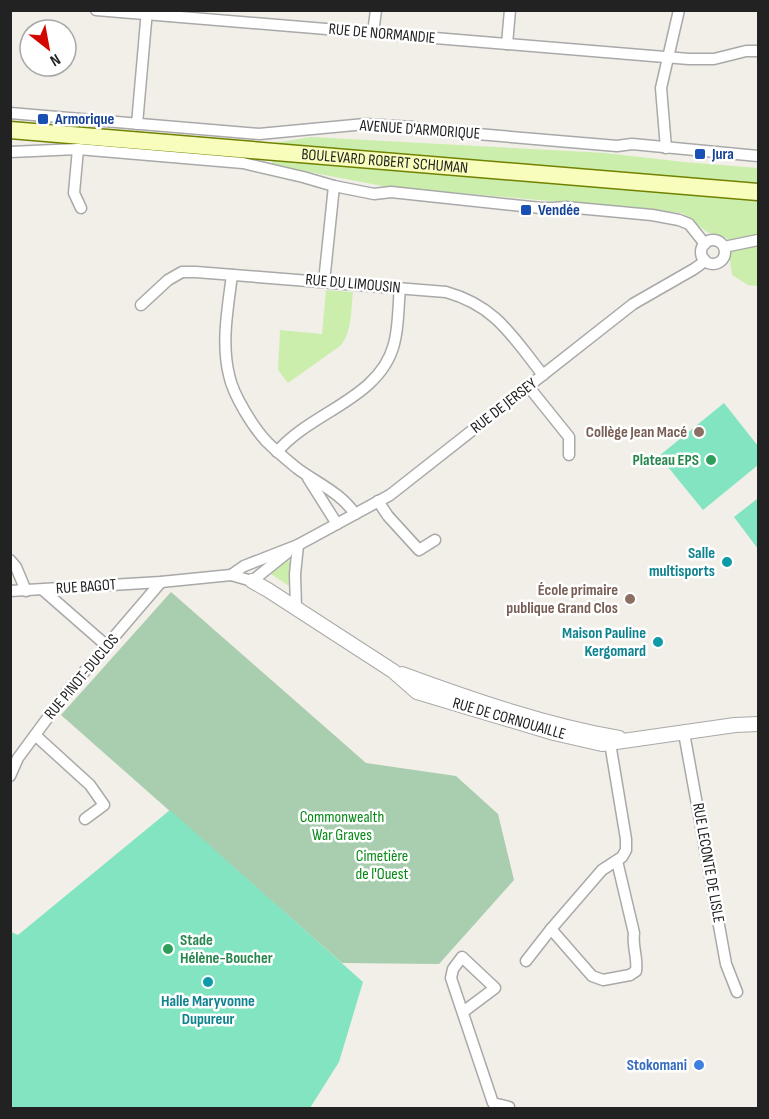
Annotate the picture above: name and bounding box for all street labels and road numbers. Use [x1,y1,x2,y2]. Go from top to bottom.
street label: RUE DE NORMANDIE [328,20,436,48]
street label: AVENUE D'ARMORIQUE [358,116,481,144]
street label: BOULEVARD ROBERT SCHUMAN [301,145,469,177]
street label: RUE DU LIMOUSIN [305,270,401,298]
street label: RUE DE JERSEY [467,374,541,438]
street label: RUE BAGOT [55,575,117,599]
street label: RUE PINOT-DUCLOS [41,630,123,724]
street label: RUE DE CORNOUAILLE [450,694,568,744]
street label: RUE LECONTE DE LISLE [688,802,728,924]

